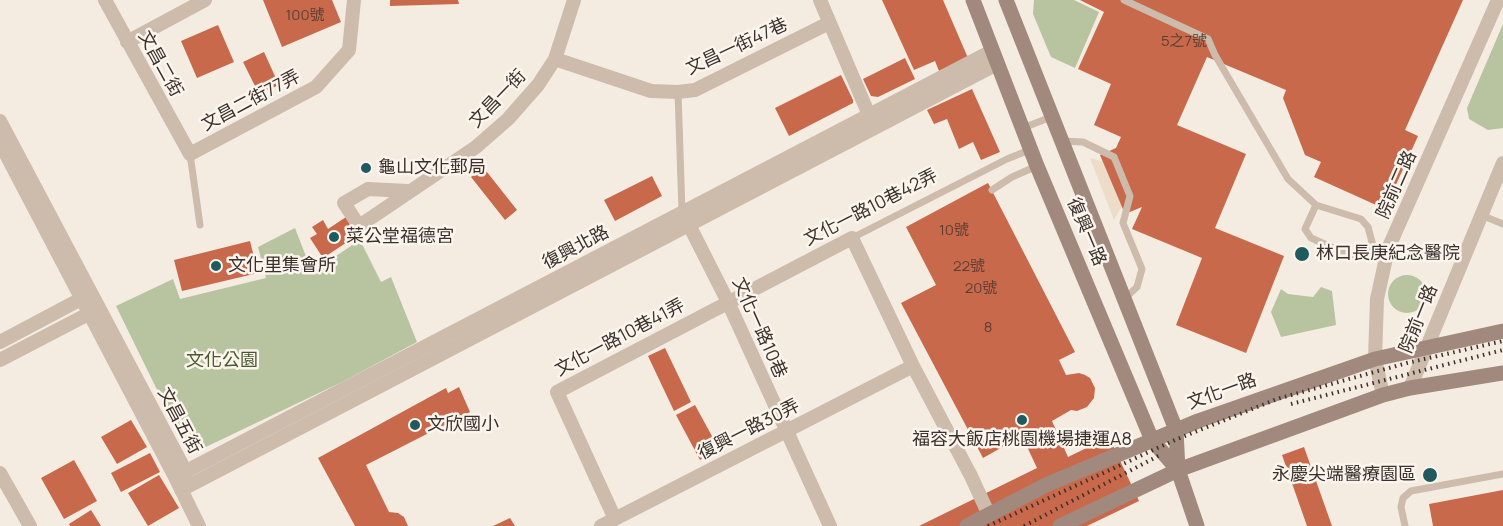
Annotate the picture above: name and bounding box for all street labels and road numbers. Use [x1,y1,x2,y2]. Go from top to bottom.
street label: 文昌一街47巷 [683,14,791,80]
street label: 文昌二街 [133,27,187,101]
street label: 文昌二街77弄 [198,66,304,136]
street label: 文昌一街 [465,66,531,132]
street label: 院前二路 [1372,148,1422,222]
street label: 文化一路10巷42弄 [801,165,941,251]
street label: 復興一路 [1062,195,1110,269]
street label: 復興北路 [539,222,613,274]
street label: 文化一路10巷 [727,274,791,382]
street label: 院前一路 [1396,282,1442,356]
street label: 文化一路10巷41弄 [552,295,688,381]
street label: 文化一路 [1184,370,1260,414]
street label: 文昌五街 [153,384,205,458]
street label: 復興一路30弄 [695,395,803,465]

